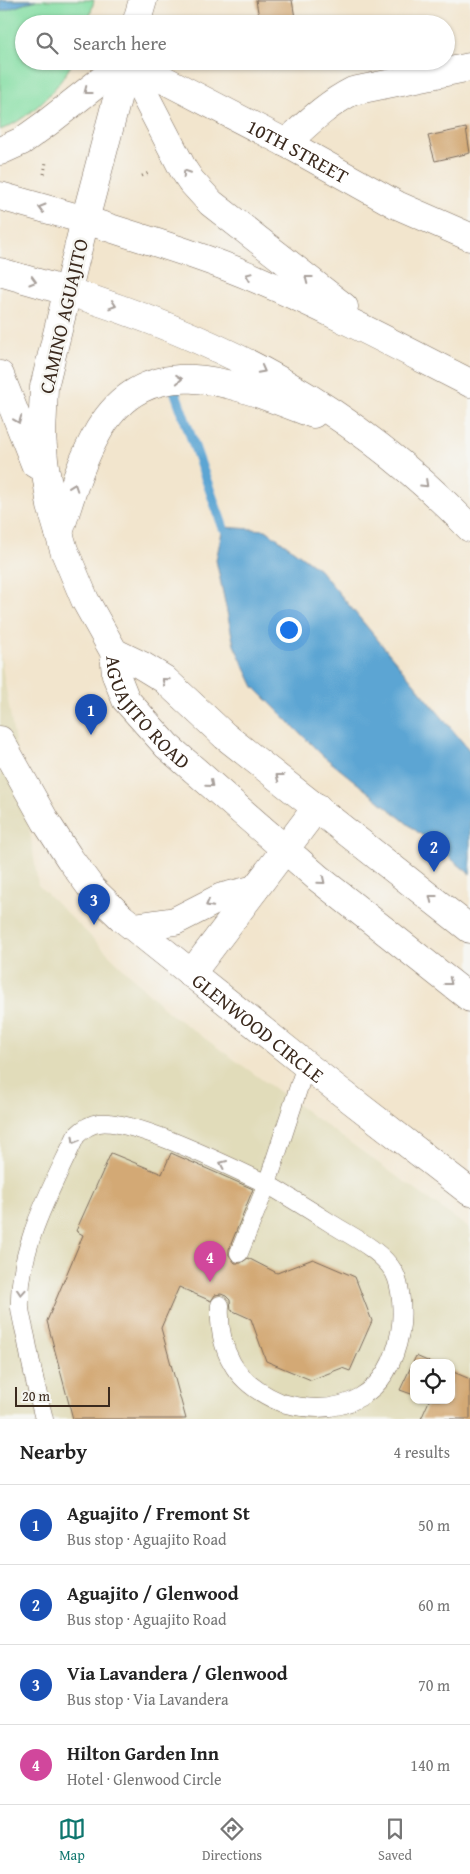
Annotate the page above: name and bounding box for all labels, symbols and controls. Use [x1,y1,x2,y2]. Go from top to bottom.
search box [15,15,455,70]
icon: search [33,29,61,57]
text: Search here [73,29,167,57]
one-way arrow [83,85,93,94]
street label: 10TH STREET [242,111,354,190]
one-way arrow [183,170,192,179]
one-way arrow [38,203,47,214]
street label: CAMINO AGUAJITO [31,236,95,396]
one-way arrow [245,271,254,282]
one-way arrow [29,275,37,285]
one-way arrow [305,277,314,285]
one-way arrow [108,300,116,310]
one-way arrow [256,364,265,374]
one-way arrow [176,374,184,385]
one-way arrow [12,415,23,424]
one-way arrow [420,478,429,487]
one-way arrow [69,483,79,492]
your location [276,617,302,643]
street label: AGUAJITO ROAD [100,654,197,775]
one-way arrow [162,678,171,687]
pin: 1 [75,694,107,735]
one-way arrow [276,775,285,783]
one-way arrow [205,778,214,787]
pin: 2 [418,831,450,872]
one-way arrow [316,875,325,884]
pin: 3 [78,884,110,925]
one-way arrow [429,896,438,904]
one-way arrow [205,898,214,908]
street label: GLENWOOD CIRCLE [187,965,331,1089]
one-way arrow [443,976,452,984]
one-way arrow [71,1135,81,1144]
one-way arrow [219,1159,228,1170]
pin: 4 [194,1241,226,1282]
one-way arrow [16,1288,27,1296]
map controls [410,1359,455,1404]
button: locate [410,1359,455,1404]
scale bar [15,1384,110,1407]
text: 20 m [22,1386,50,1406]
text: Nearby [20,1436,87,1467]
text: 4 results [393,1440,450,1464]
text: Aguajito / Fremont St [67,1499,250,1527]
text: 1 [32,1513,40,1537]
text: 50 m [418,1513,450,1537]
text: Bus stop · Aguajito Road [67,1527,227,1551]
text: Aguajito / Glenwood [67,1579,239,1607]
text: 2 [32,1593,40,1617]
text: 60 m [418,1593,450,1617]
text: Bus stop · Aguajito Road [67,1607,227,1631]
text: Via Lavandera / Glenwood [67,1659,288,1687]
text: 3 [32,1673,40,1697]
text: 70 m [418,1673,450,1697]
text: Bus stop · Via Lavandera [67,1687,229,1711]
text: Hilton Garden Inn [67,1739,219,1767]
text: 4 [32,1753,40,1777]
text: 140 m [410,1753,450,1777]
text: Hotel · Glenwood Circle [67,1767,221,1791]
tab: Map [58,1815,86,1865]
tab: Directions [202,1815,262,1865]
tab: Saved [378,1815,412,1865]

